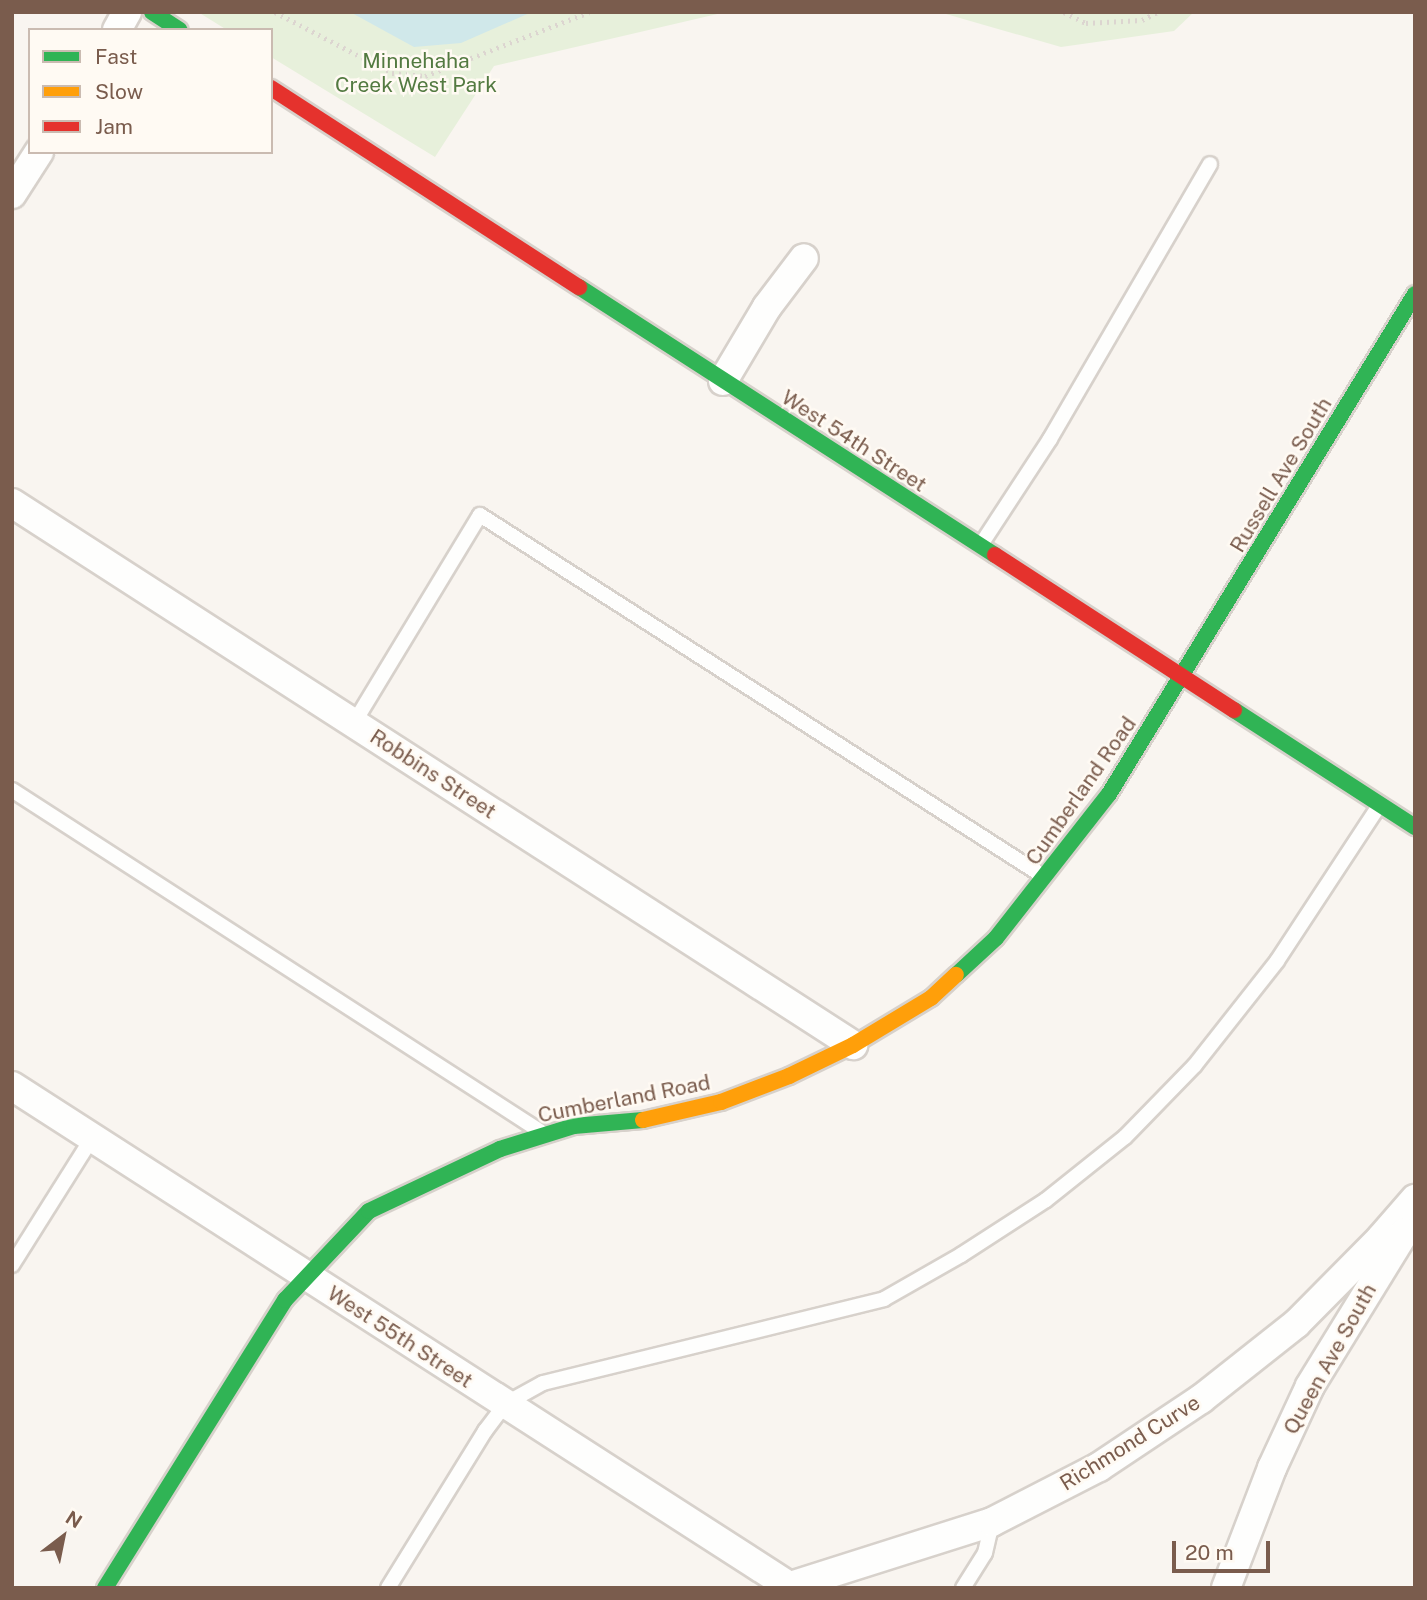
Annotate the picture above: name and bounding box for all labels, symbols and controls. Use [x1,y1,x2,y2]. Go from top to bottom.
legend [28,28,273,154]
text: Fast [95,44,137,69]
park label: Minnehaha Creek West Park [335,48,497,98]
text: Slow [95,79,143,104]
text: Jam [95,114,133,139]
street label: West 54th Street [777,385,931,497]
street label: Russell Ave South [1225,393,1337,557]
street label: Cumberland Road [1021,712,1141,870]
street label: Robbins Street [365,724,501,824]
street label: Cumberland Road [536,1070,712,1128]
street label: Queen Ave South [1278,1279,1382,1439]
street label: West 55th Street [323,1281,477,1393]
street label: Richmond Curve [1055,1390,1205,1496]
north arrow [28,1502,98,1572]
text: N [62,1506,86,1532]
scale bar [1175,1526,1273,1570]
text: 20 m [1185,1540,1234,1565]

